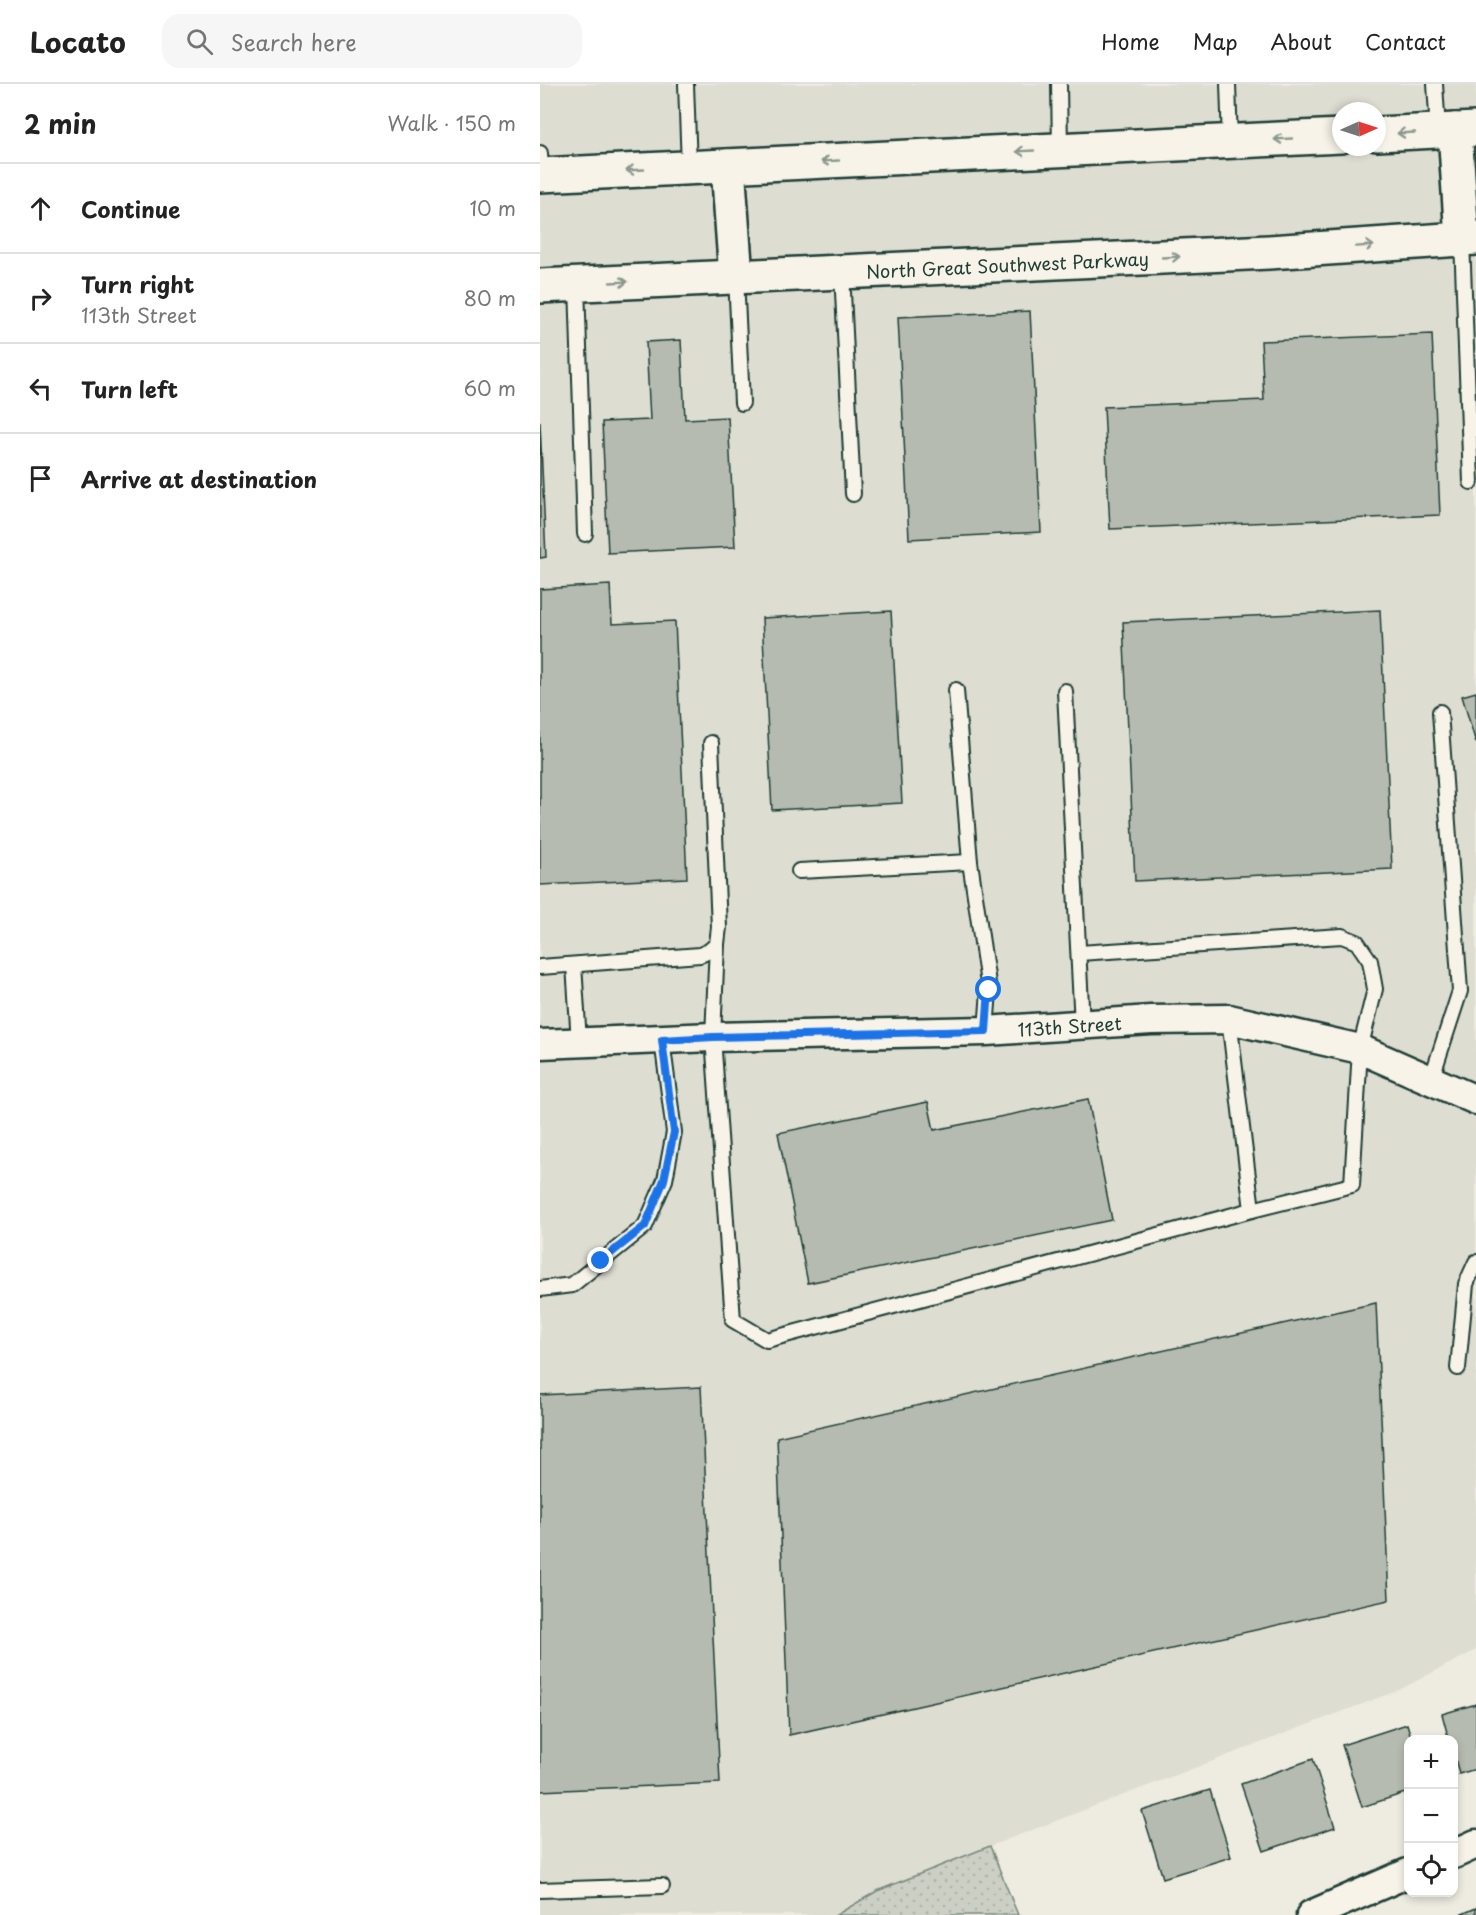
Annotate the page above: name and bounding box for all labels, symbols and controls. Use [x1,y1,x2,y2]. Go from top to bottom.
search box [162,14,582,68]
text: Locato [30,20,126,63]
icon: search [183,25,216,58]
text: Search here [231,25,357,58]
text: Home [1101,25,1160,57]
text: Map [1193,25,1238,57]
text: About [1271,25,1332,57]
text: Contact [1365,25,1446,57]
north arrow [1332,102,1386,156]
text: 2 min [24,104,97,143]
text: Walk · 150 m [387,108,516,138]
one-way arrow [1396,127,1416,138]
one-way arrow [1273,133,1293,144]
one-way arrow [1015,146,1035,157]
one-way arrow [821,155,841,166]
one-way arrow [626,165,646,176]
icon: ahead [24,192,57,225]
text: Continue [81,192,180,225]
text: 10 m [469,193,516,223]
one-way arrow [1355,240,1375,251]
street label: North Great Southwest Parkway [866,244,1149,284]
one-way arrow [1160,251,1180,262]
text: Turn right [81,267,194,300]
one-way arrow [609,277,629,288]
icon: right [24,282,57,315]
text: 80 m [464,283,516,313]
text: 113th Street [81,300,197,330]
icon: left [24,372,57,405]
text: Turn left [81,372,178,405]
text: 60 m [464,373,516,403]
icon: arrive [24,462,57,495]
text: Arrive at destination [81,462,317,495]
route start [975,976,1001,1002]
street label: 113th Street [1017,1008,1122,1042]
route end [587,1247,613,1273]
map controls [1404,1735,1458,1897]
button: + [1404,1735,1458,1789]
button: − [1404,1789,1458,1843]
button: locate [1404,1843,1458,1897]

